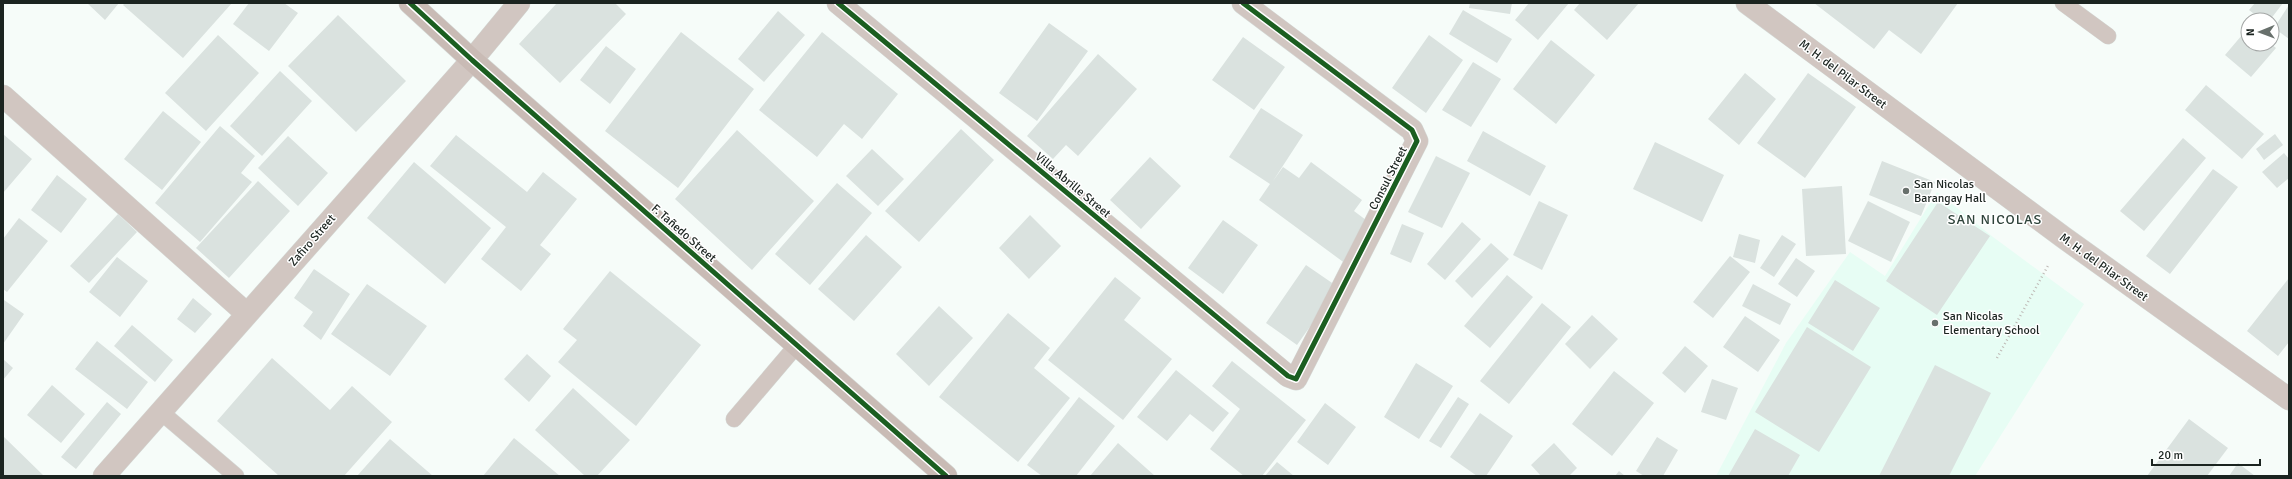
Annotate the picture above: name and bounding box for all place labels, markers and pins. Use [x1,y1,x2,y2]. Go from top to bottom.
place label: San Nicolas Barangay Hall [1914,177,1986,206]
marker: San Nicolas Barangay Hall [1901,186,1911,196]
place label: San Nicolas Elementary School [1943,309,2040,338]
marker: San Nicolas Elementary School [1930,318,1940,328]

